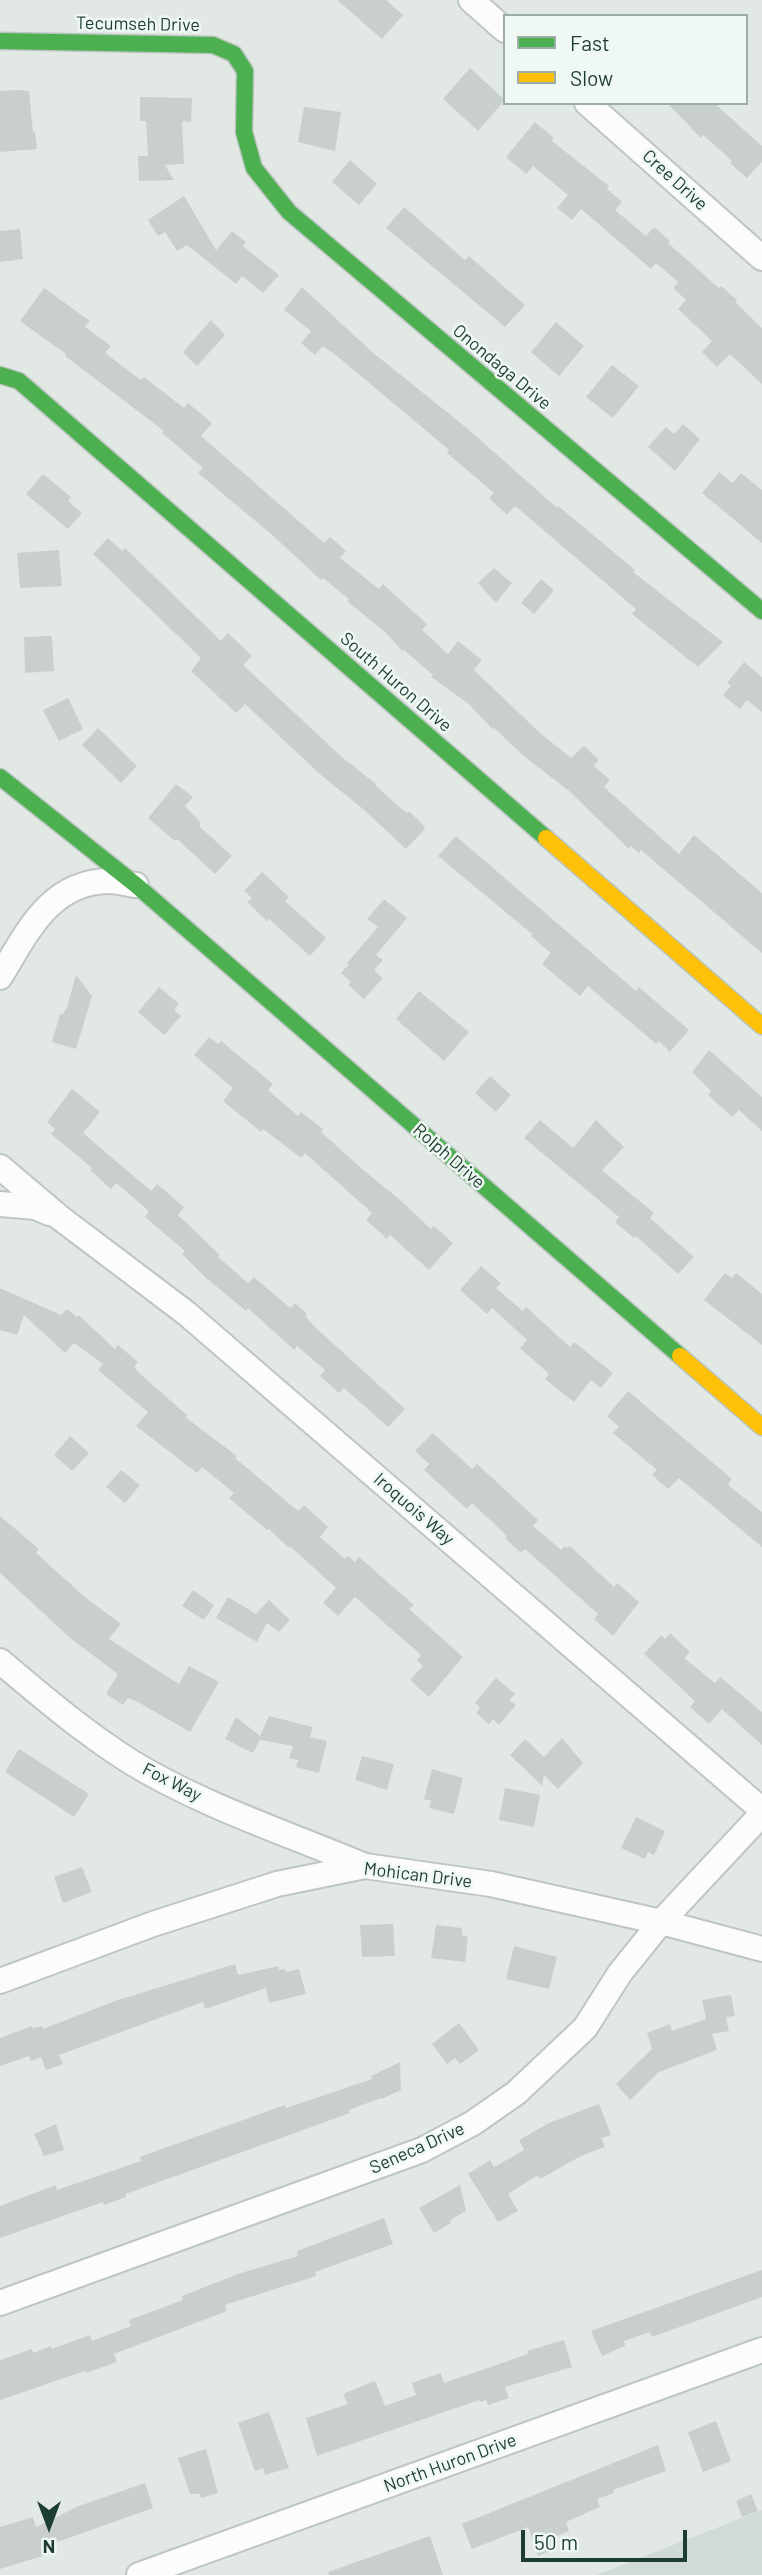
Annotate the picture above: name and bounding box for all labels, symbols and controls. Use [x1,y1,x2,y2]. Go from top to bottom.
street label: Tecumseh Drive [76,12,200,36]
legend [503,14,748,105]
text: Fast [570,30,610,55]
text: Slow [570,65,613,90]
street label: Cree Drive [638,145,712,215]
street label: Onondaga Drive [448,320,556,414]
street label: South Huron Drive [336,628,456,736]
street label: Rolph Drive [409,1119,489,1193]
street label: Iroquois Way [369,1468,459,1550]
street label: Fox Way [139,1758,205,1806]
street label: Mohican Drive [363,1858,473,1892]
street label: Seneca Drive [366,2117,468,2179]
street label: North Huron Drive [381,2429,519,2497]
north arrow [14,2491,84,2561]
scale bar [524,2516,690,2560]
text: 50 m [534,2529,578,2554]
text: N [43,2536,55,2559]

